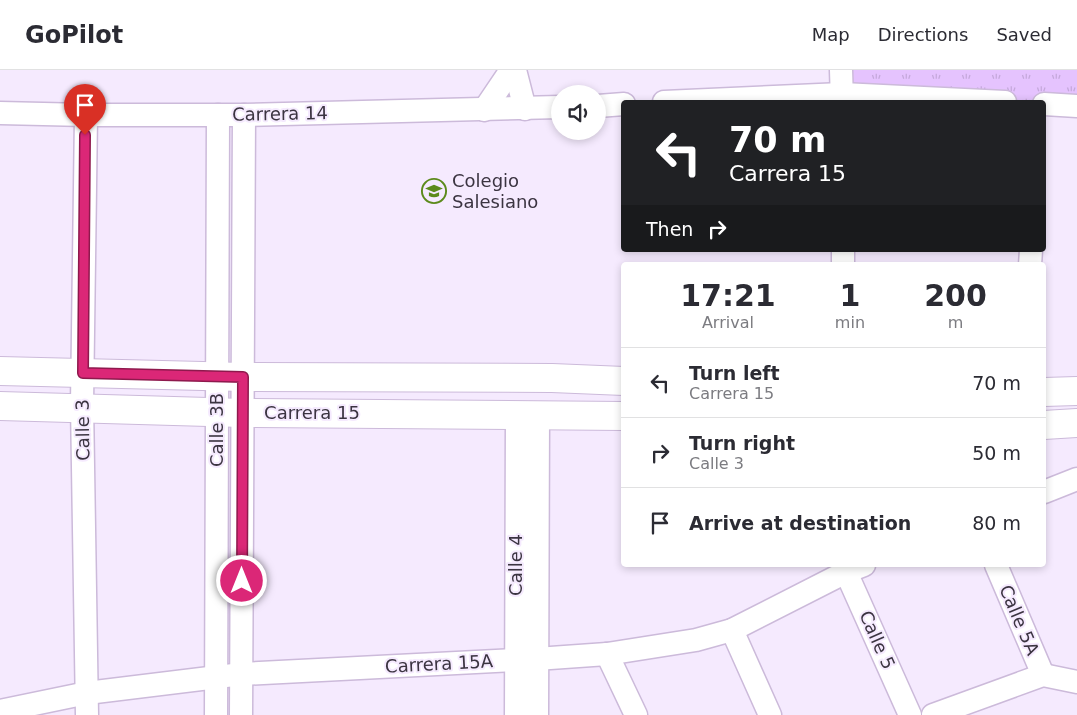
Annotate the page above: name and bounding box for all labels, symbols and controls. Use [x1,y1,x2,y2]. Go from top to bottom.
text: GoPilot [25,21,123,49]
text: Map [812,24,850,45]
text: Directions [878,24,968,45]
text: Saved [996,24,1052,45]
pin [64,84,106,135]
map controls [551,85,606,140]
button: sound [551,85,606,140]
icon: arrive [71,91,99,119]
street label: Carrera 14 [232,102,328,125]
icon: left [646,120,711,185]
text: 70 m [729,120,826,160]
text: Carrera 15 [729,161,846,186]
place label: Colegio Salesiano [452,170,538,212]
school or university icon: Colegio Salesiano [421,178,447,204]
icon: right [703,215,731,243]
text: Then [646,218,693,240]
text: 17:21 [680,278,776,313]
text: 1 [839,278,860,313]
text: 200 [924,278,987,313]
text: Arrival [702,313,754,332]
text: min [835,313,865,332]
text: m [948,313,963,332]
text: Turn left [689,362,780,384]
icon: left [646,369,674,397]
text: 70 m [972,372,1021,394]
text: Carrera 15 [689,384,774,403]
street label: Calle 3B [206,393,227,467]
street label: Calle 3 [71,399,94,461]
street label: Carrera 15 [264,402,360,423]
text: Turn right [689,432,795,454]
icon: right [646,439,674,467]
text: 50 m [972,442,1021,464]
text: Calle 3 [689,454,744,473]
icon: arrive [646,509,674,537]
text: Arrive at destination [689,512,911,534]
text: 80 m [972,512,1021,534]
street label: Calle 4 [505,534,526,596]
position arrow [215,554,267,606]
street label: Calle 5A [995,582,1044,659]
street label: Calle 5 [855,607,900,672]
street label: Carrera 15A [384,650,494,677]

